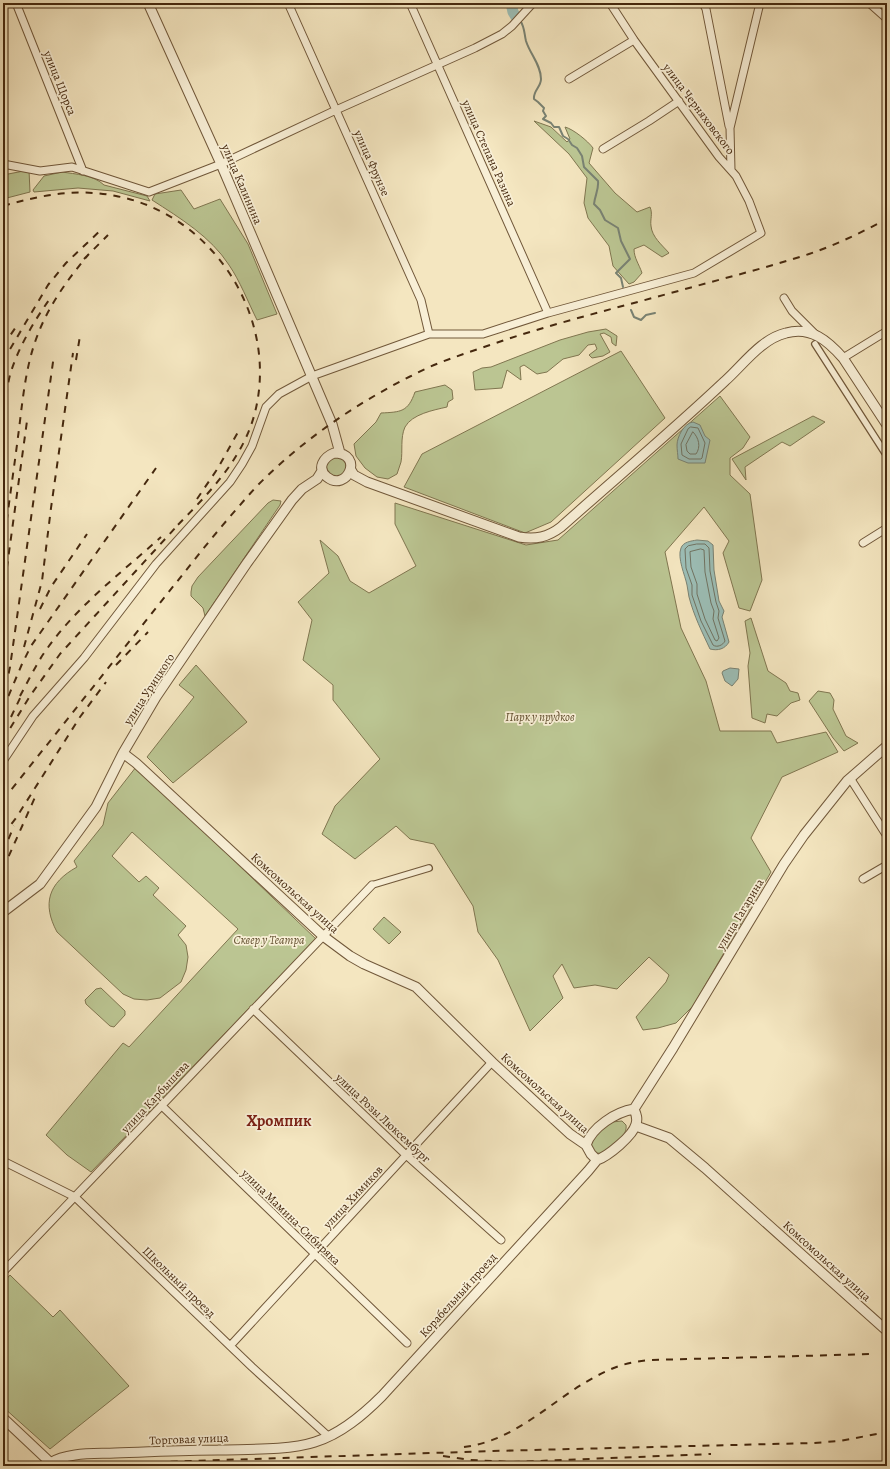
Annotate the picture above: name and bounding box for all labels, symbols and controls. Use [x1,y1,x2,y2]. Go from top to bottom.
street label: улица Щорса [39,47,80,118]
street label: улица Черняховского [659,59,739,158]
street label: улица Степана Разина [458,96,520,209]
street label: улица Фрунзе [350,127,394,199]
street label: улица Калинина [218,141,266,227]
street label: улица Урицкого [119,650,178,729]
park label: Парк у прудков [505,709,575,725]
street label: Комсомольская улица [248,849,343,937]
street label: улица Гагарина [712,875,768,953]
park label: Сквер у Театра [233,932,305,948]
street label: Комсомольская улица [498,1049,593,1137]
street label: улица Карбышева [117,1057,193,1137]
street label: улица Розы Люксембург [331,1069,434,1166]
district label: Хромпик [246,1110,312,1132]
street label: улица Химиков [319,1162,387,1233]
street label: улица Мамина-Сибиряка [237,1165,344,1269]
street label: Комсомольская улица [780,1217,875,1305]
street label: Школьный проезд [139,1243,219,1321]
street label: Корабельный проезд [416,1249,500,1341]
street label: Торговая улица [149,1430,229,1448]

